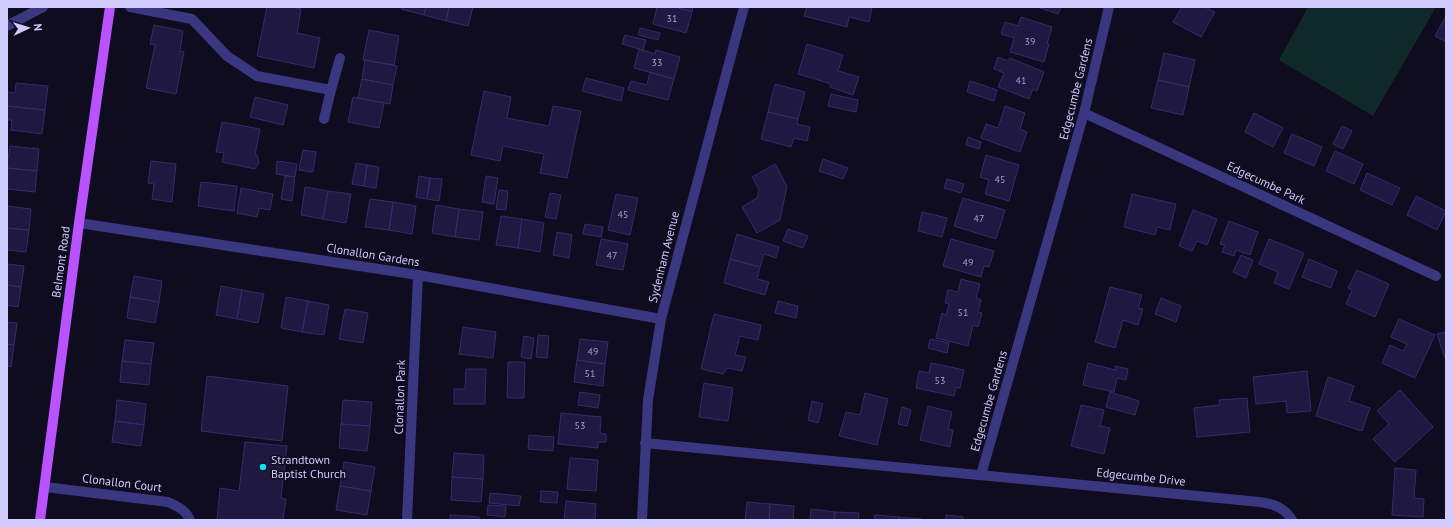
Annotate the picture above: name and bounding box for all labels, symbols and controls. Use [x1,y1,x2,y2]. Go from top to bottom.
north arrow [8,8,48,48]
house number: 31 [667,12,677,25]
text: N [31,23,45,31]
house number: 39 [1025,35,1035,48]
street label: Edgecumbe Gardens [1056,36,1095,141]
house number: 33 [652,56,662,69]
house number: 41 [1016,74,1026,87]
street label: Edgecumbe Park [1225,158,1308,207]
house number: 45 [995,173,1005,186]
house number: 45 [618,208,628,221]
street label: Sydenham Avenue [645,210,682,304]
house number: 47 [974,212,984,225]
street label: Belmont Road [48,225,73,299]
street label: Clonallon Gardens [325,240,421,269]
house number: 47 [607,249,617,262]
house number: 49 [963,256,973,269]
house number: 51 [958,306,968,319]
house number: 49 [588,345,598,358]
street label: Edgecumbe Gardens [967,349,1010,453]
street label: Clonallon Park [391,359,408,435]
house number: 51 [585,367,595,380]
house number: 53 [935,374,945,387]
house number: 53 [575,419,585,432]
place label: Strandtown Baptist Church [271,452,346,481]
marker: Strandtown Baptist Church [258,462,268,472]
street label: Edgecumbe Drive [1096,464,1186,489]
street label: Clonallon Court [81,470,163,495]

